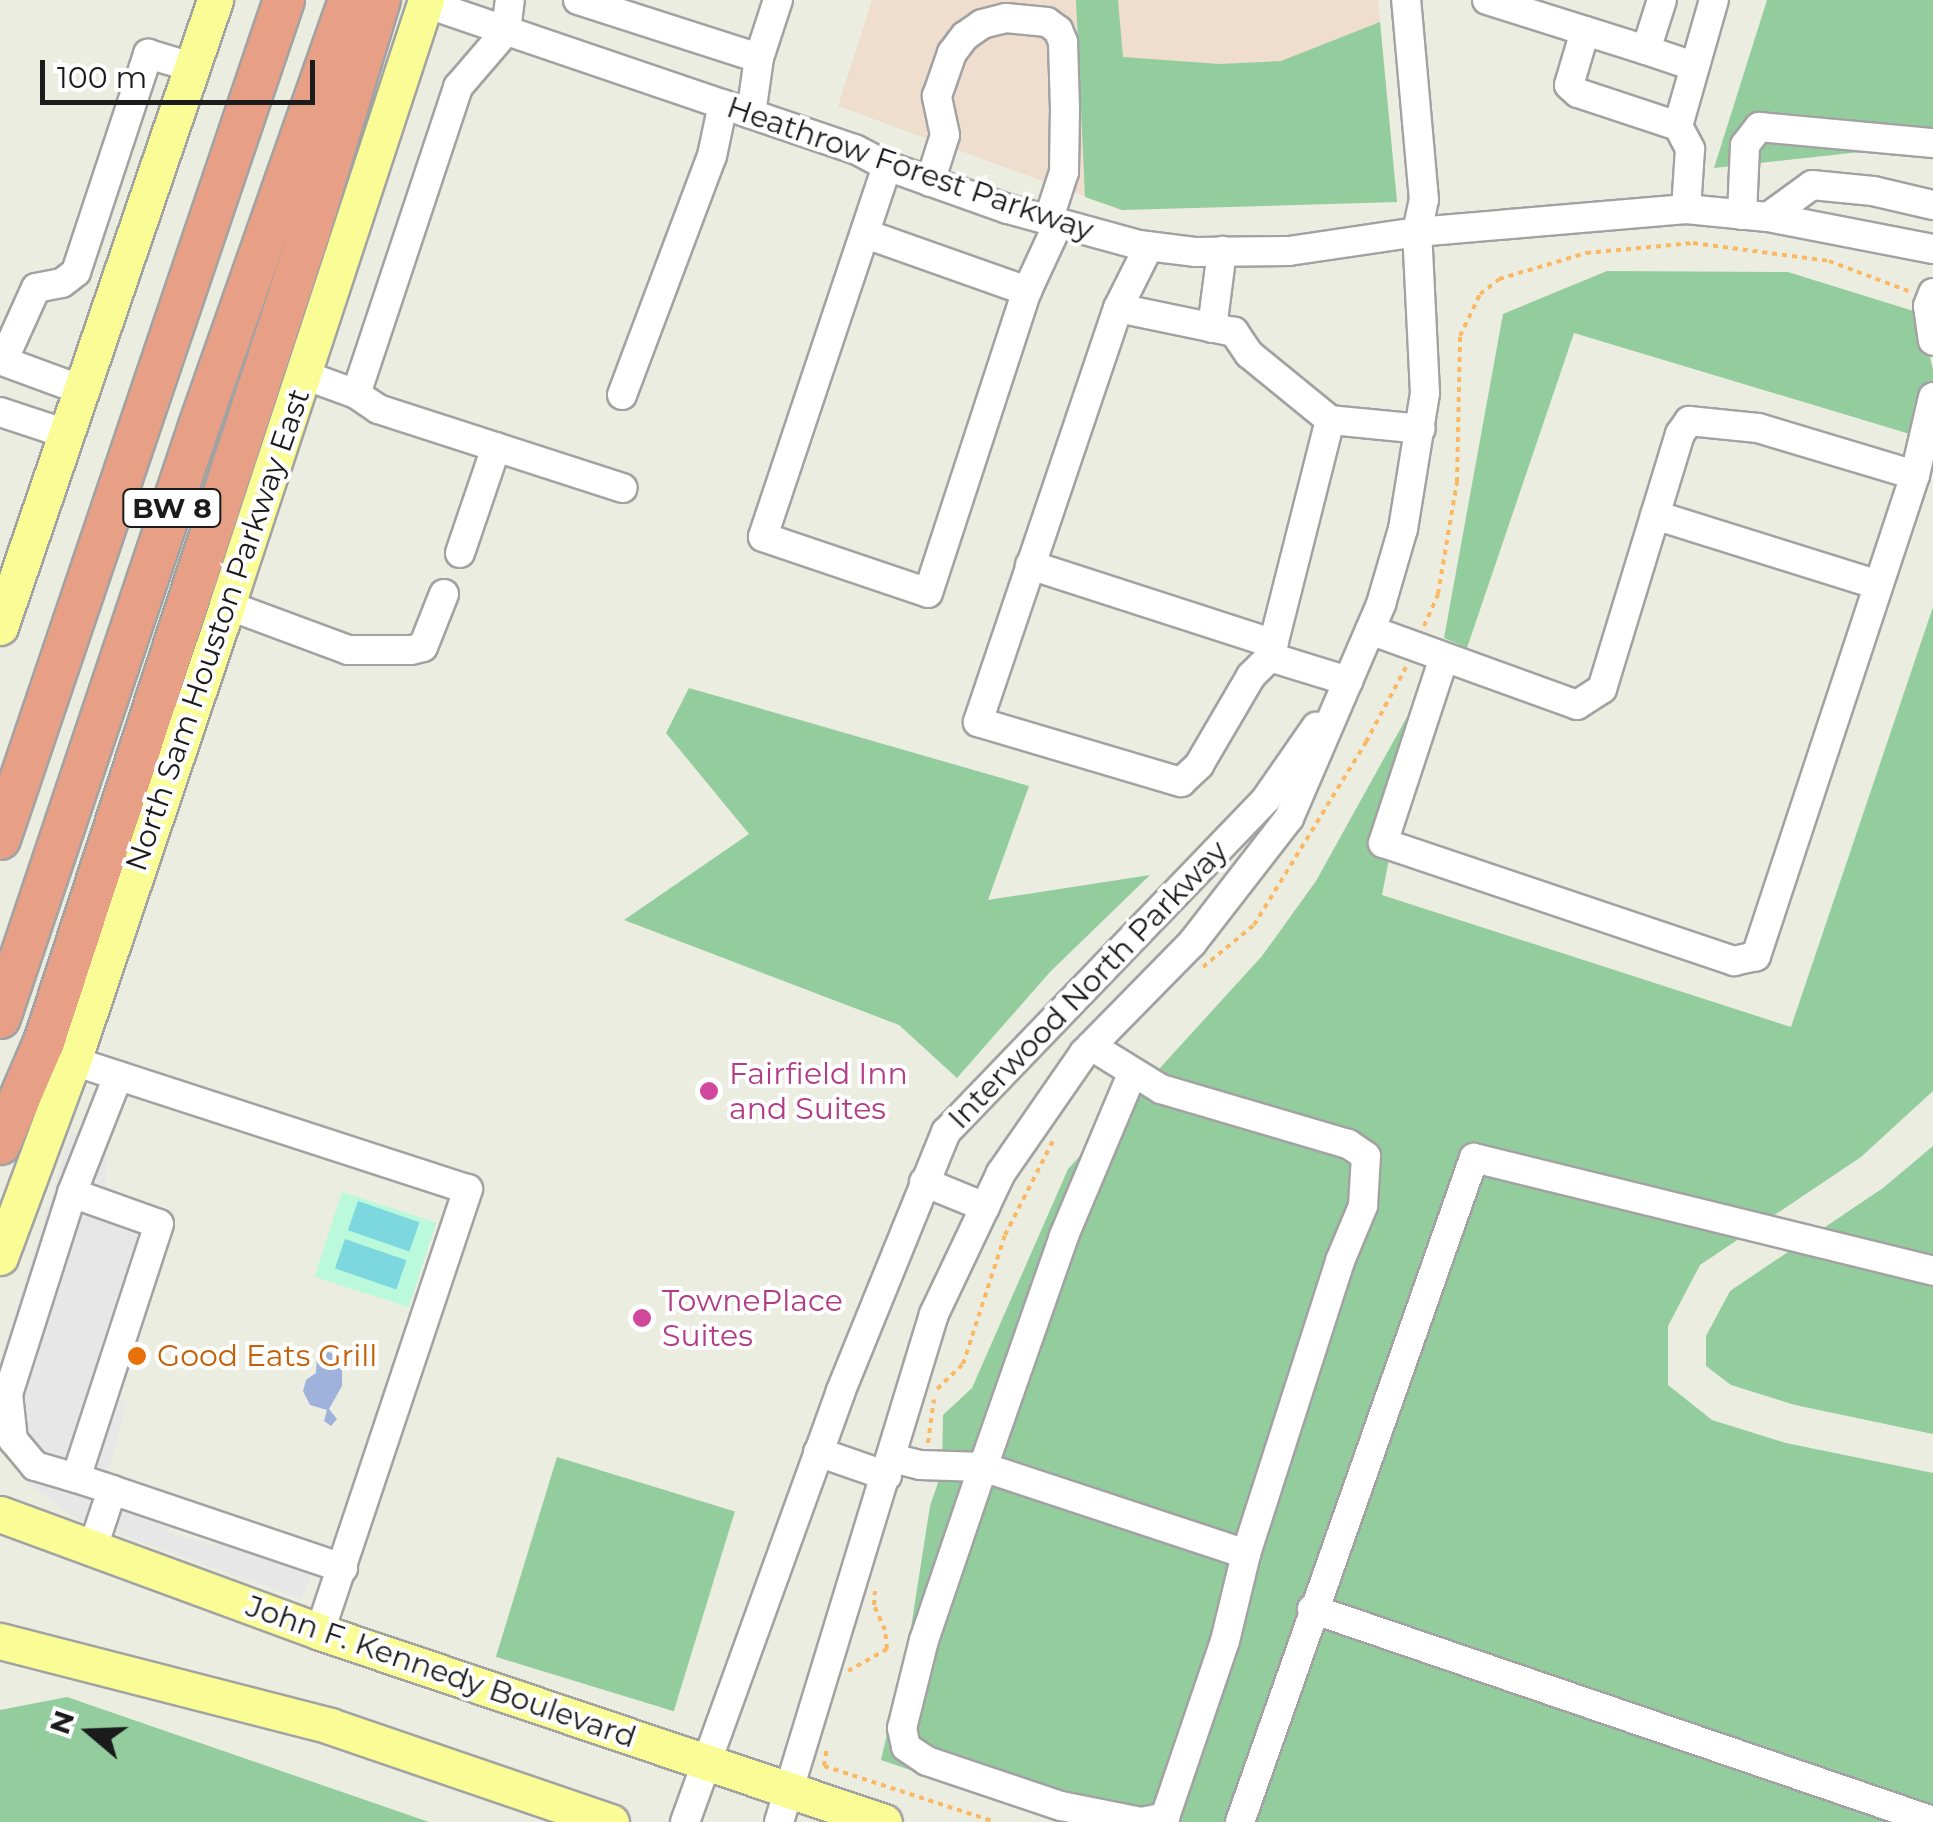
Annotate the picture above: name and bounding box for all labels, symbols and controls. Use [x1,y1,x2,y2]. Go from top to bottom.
scale bar [45,40,320,102]
text: 100 m [57,59,147,96]
street label: Heathrow Forest Parkway [722,89,1098,249]
street label: North Sam Houston Parkway East [118,384,318,876]
road number: BW 8 [122,485,222,531]
street label: Interwood North Parkway [941,834,1235,1136]
place label: Fairfield Inn and Suites [729,1056,908,1126]
marker: Fairfield Inn and Suites [698,1080,720,1102]
place label: TownePlace Suites [662,1283,843,1354]
marker: TownePlace Suites [631,1307,653,1329]
place label: Good Eats Grill [157,1338,377,1374]
marker: Good Eats Grill [126,1345,148,1367]
street label: John F. Kennedy Boulevard [241,1588,641,1756]
north arrow [40,1682,140,1782]
text: N [42,1706,81,1738]

